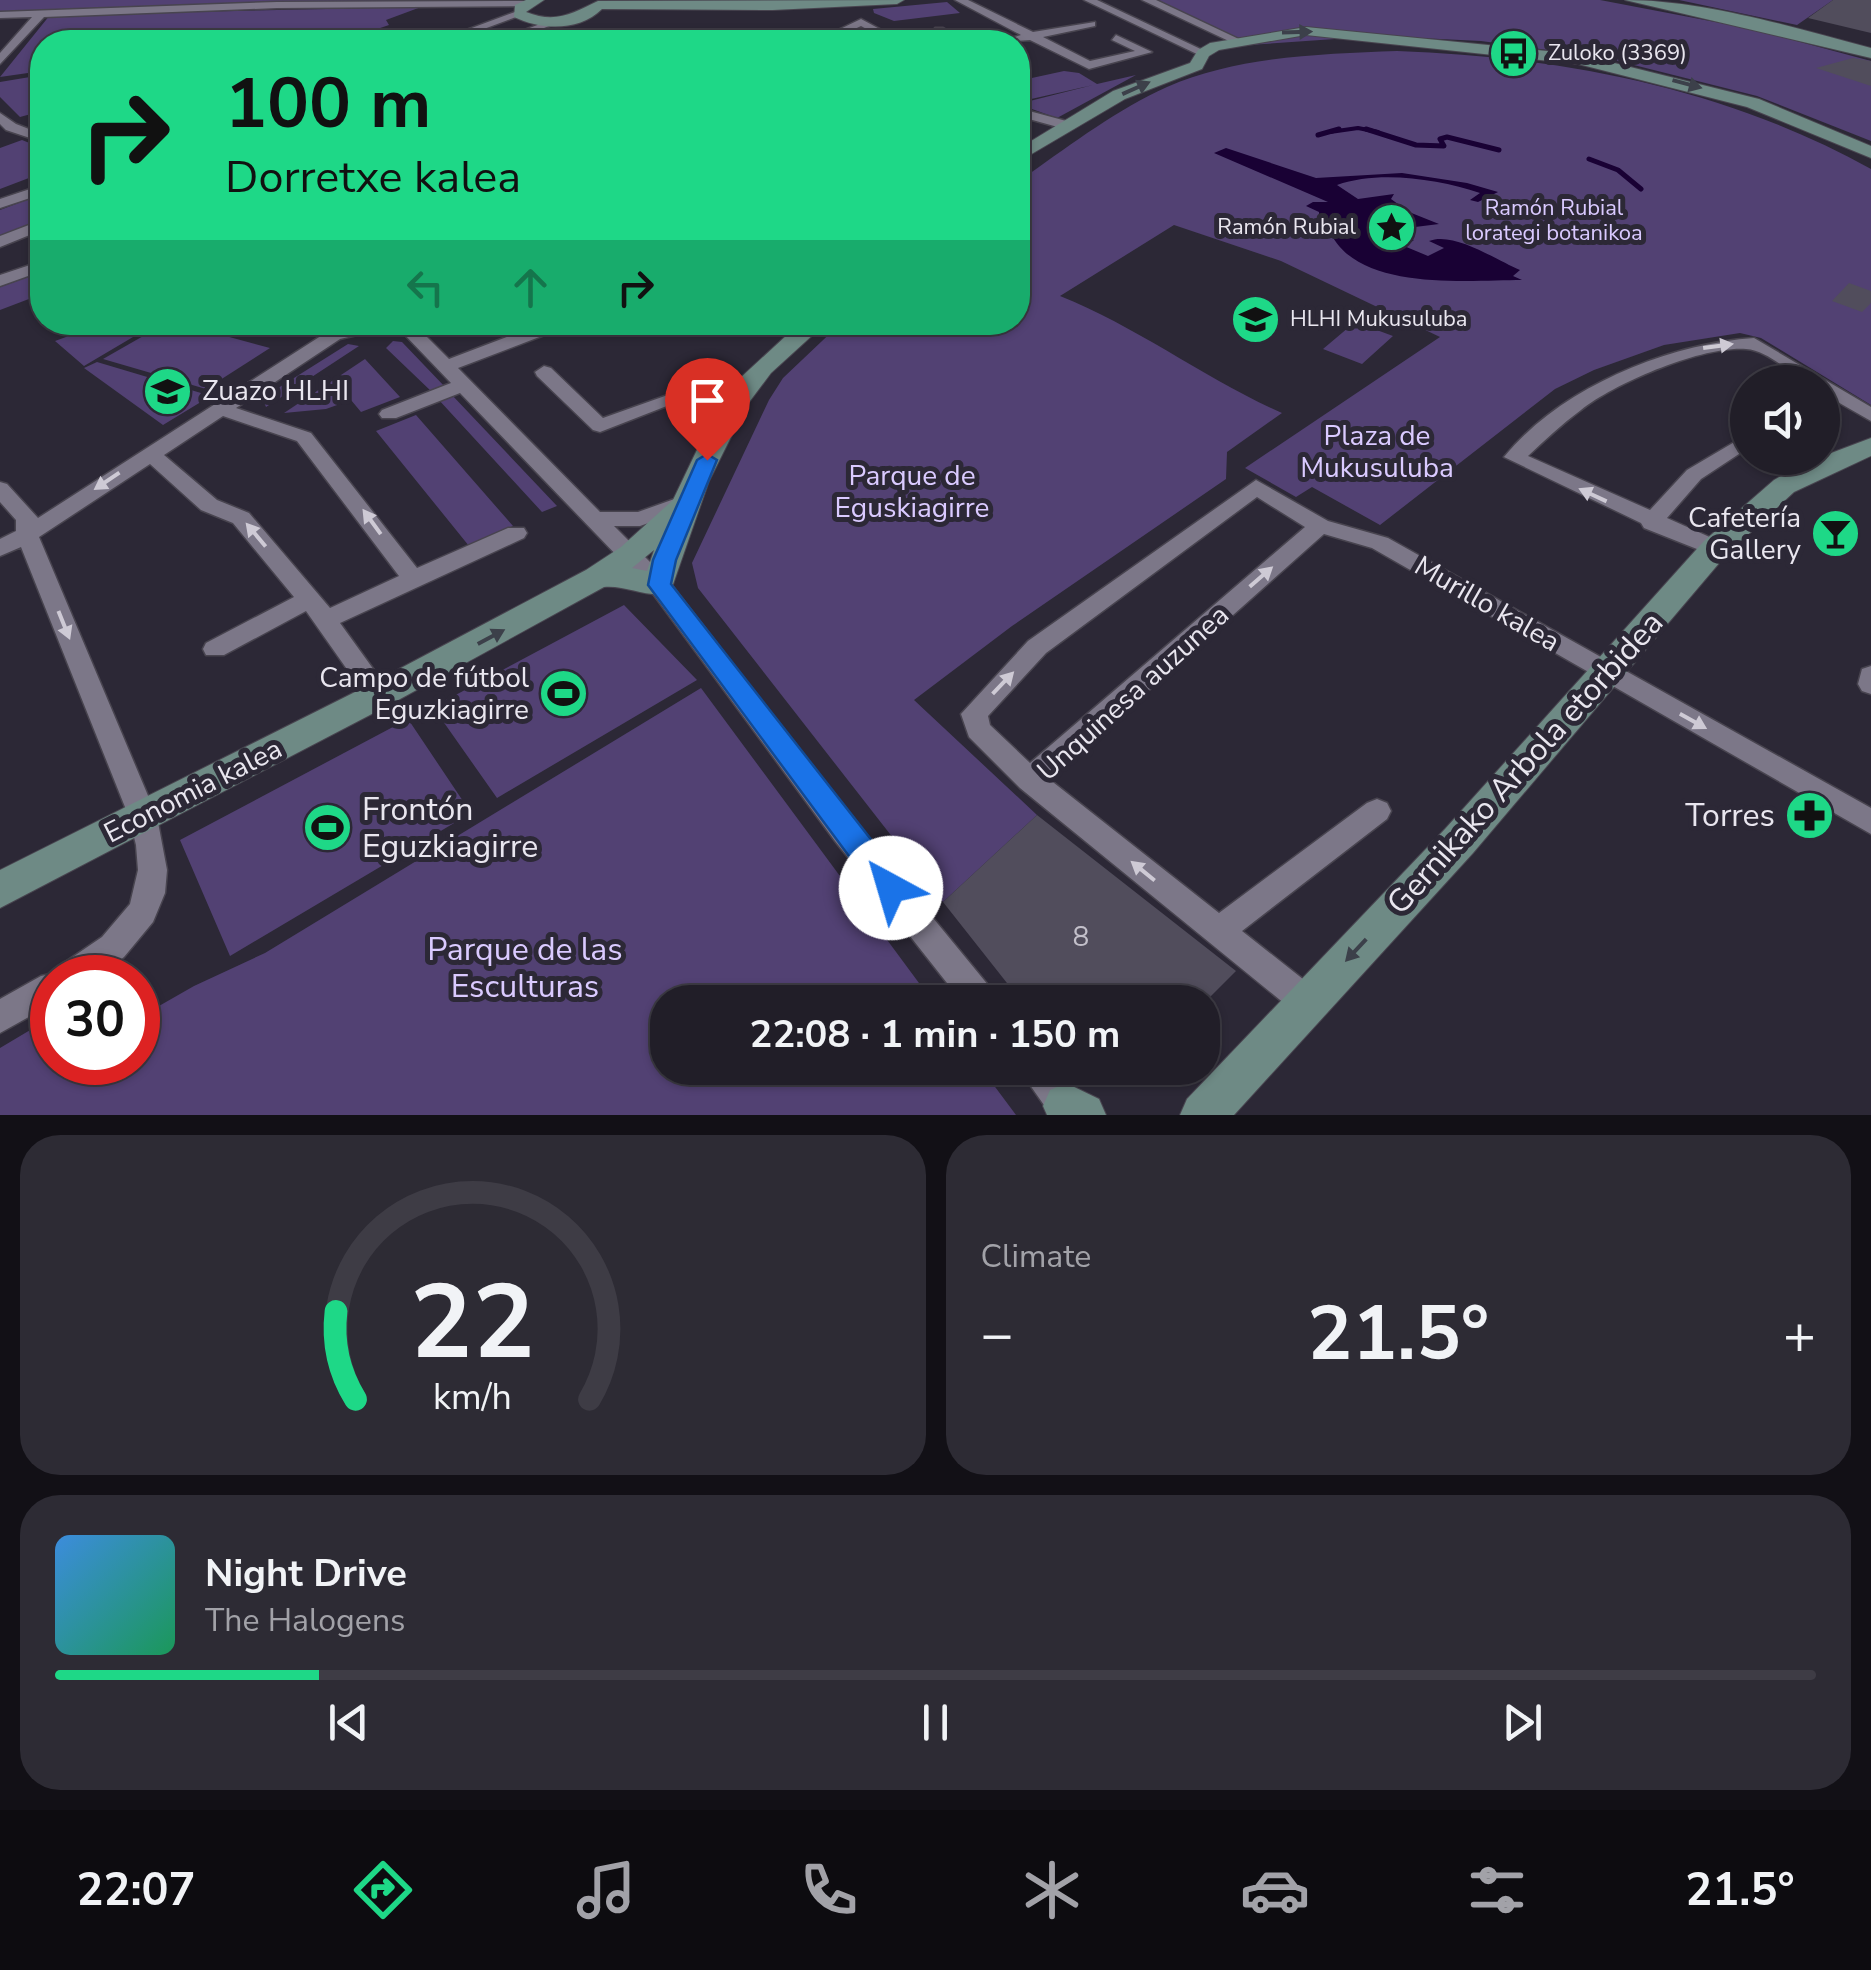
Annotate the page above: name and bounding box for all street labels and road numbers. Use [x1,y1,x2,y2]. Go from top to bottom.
street label: Murillo kalea [1407,547,1567,661]
street label: Unquinesa auzunea [1029,597,1237,789]
street label: Gernikako Arbola etorbidea [1377,602,1673,924]
street label: Economia kalea [97,730,289,852]

